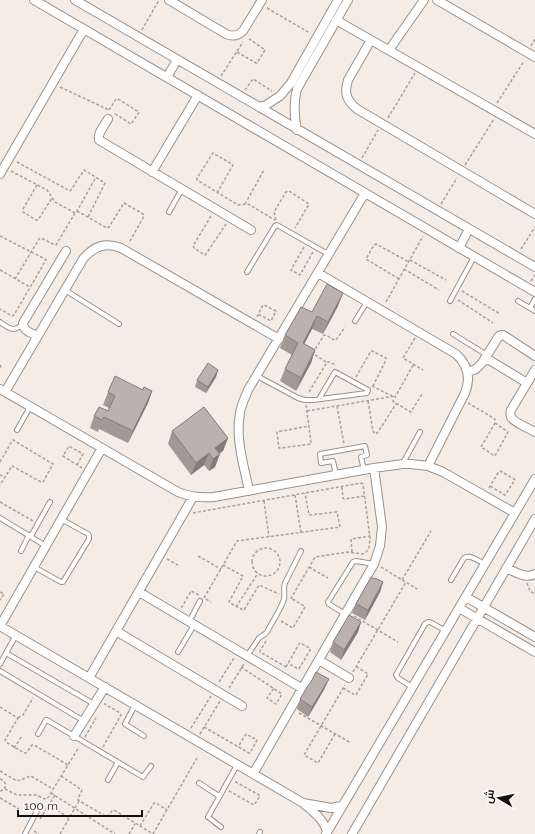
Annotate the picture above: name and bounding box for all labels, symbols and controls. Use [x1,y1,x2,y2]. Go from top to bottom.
north arrow [479,778,519,818]
text: ش [482,788,497,804]
scale bar [18,792,142,818]
text: 100 m [24,799,58,813]

